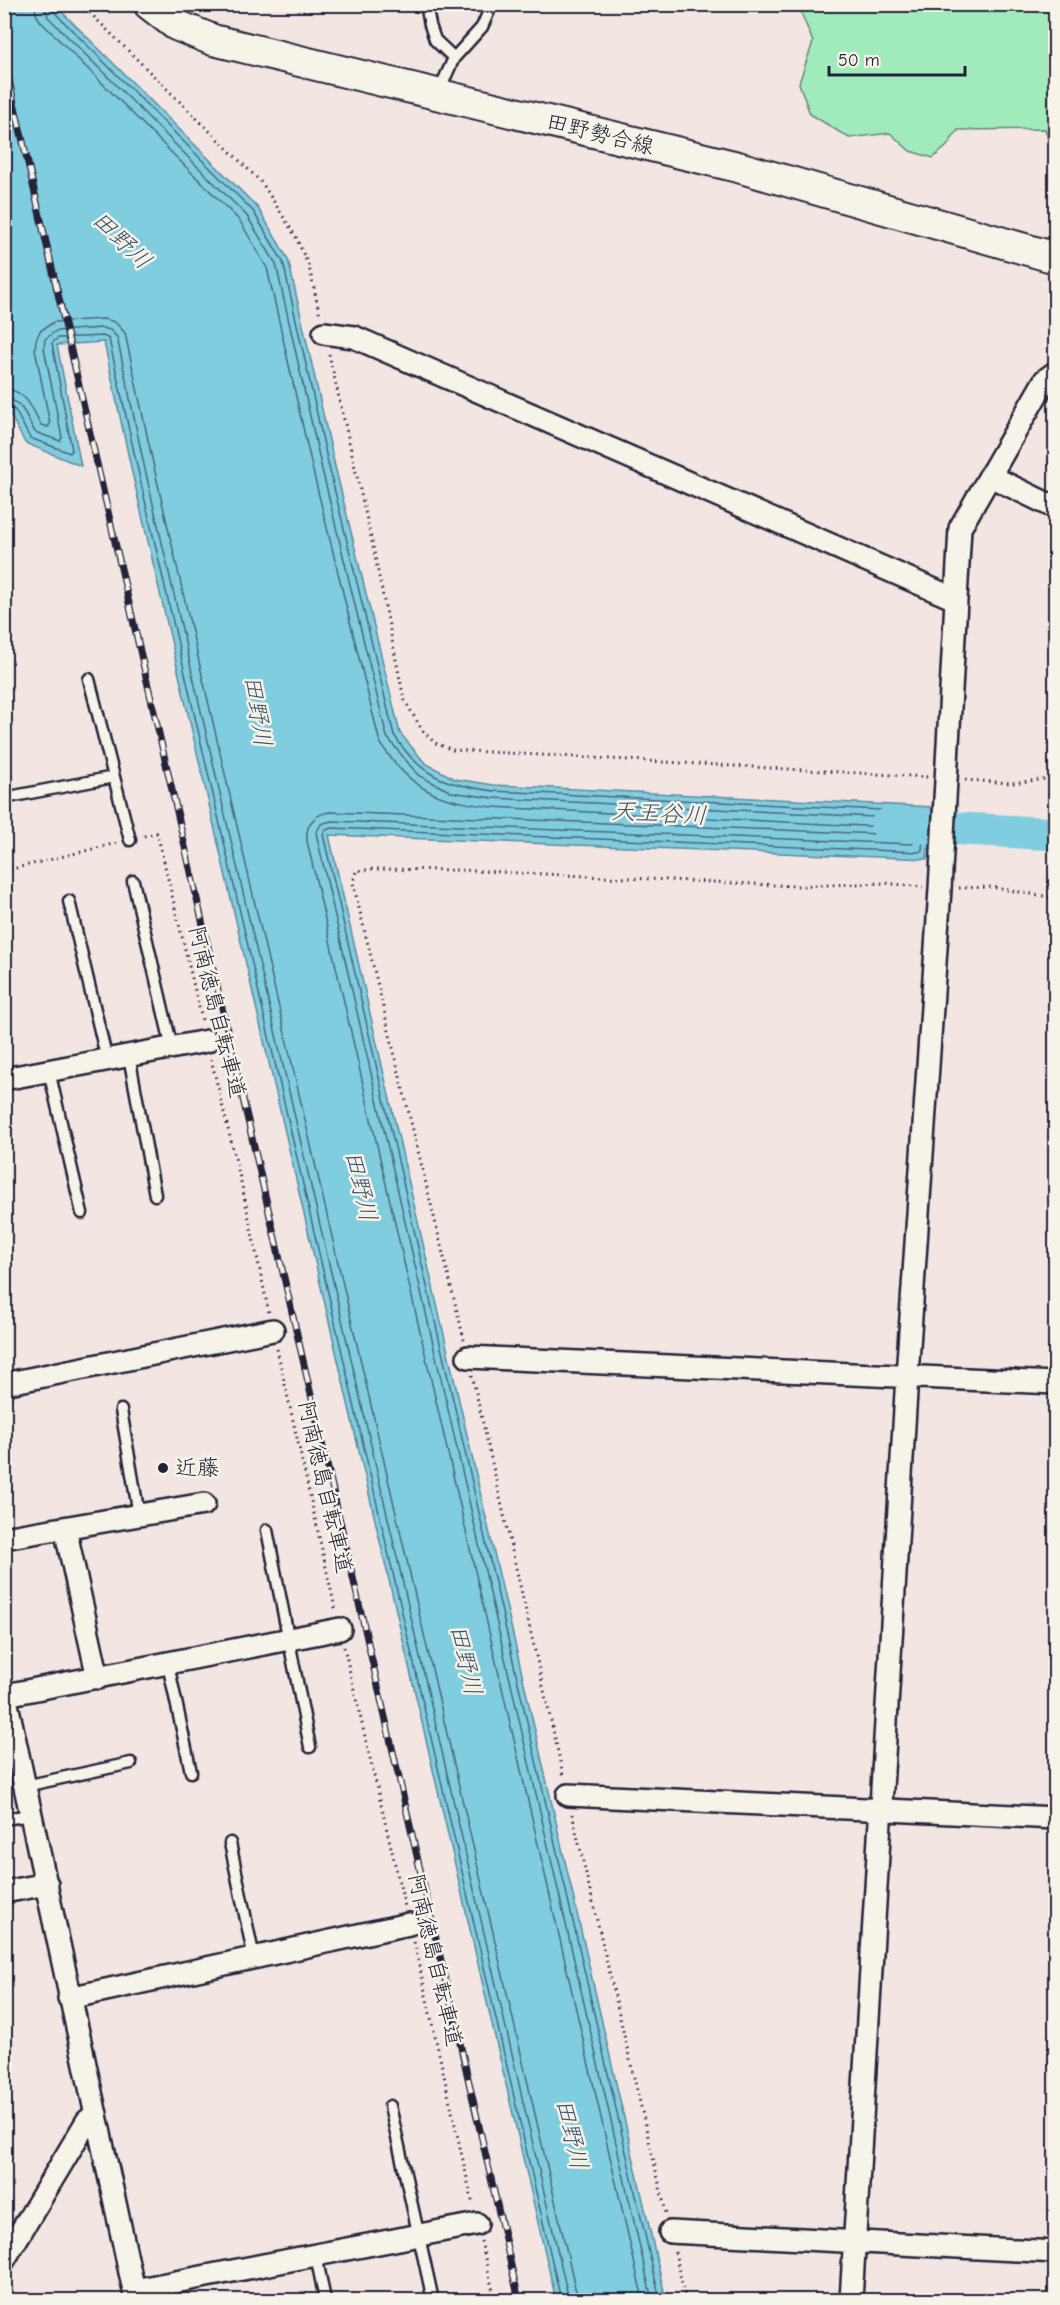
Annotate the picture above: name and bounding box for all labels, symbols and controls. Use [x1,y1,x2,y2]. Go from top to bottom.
scale bar [829,39,966,77]
text: 50 m [838,50,880,71]
street label: 田野勢合線 [543,108,657,160]
water label: 田野川 [86,205,158,275]
water label: 田野川 [239,673,277,749]
water label: 天王谷川 [610,797,708,829]
street label: 阿南徳島自転車道 [183,923,251,1101]
water label: 田野川 [339,1148,383,1224]
street label: 阿南徳島自転車道 [293,1398,357,1576]
place label: 近藤 [175,1455,219,1481]
marker: 近藤 [156,1461,170,1475]
water label: 田野川 [444,1622,488,1698]
street label: 阿南徳島自転車道 [403,1871,467,2049]
water label: 田野川 [550,2096,594,2172]

